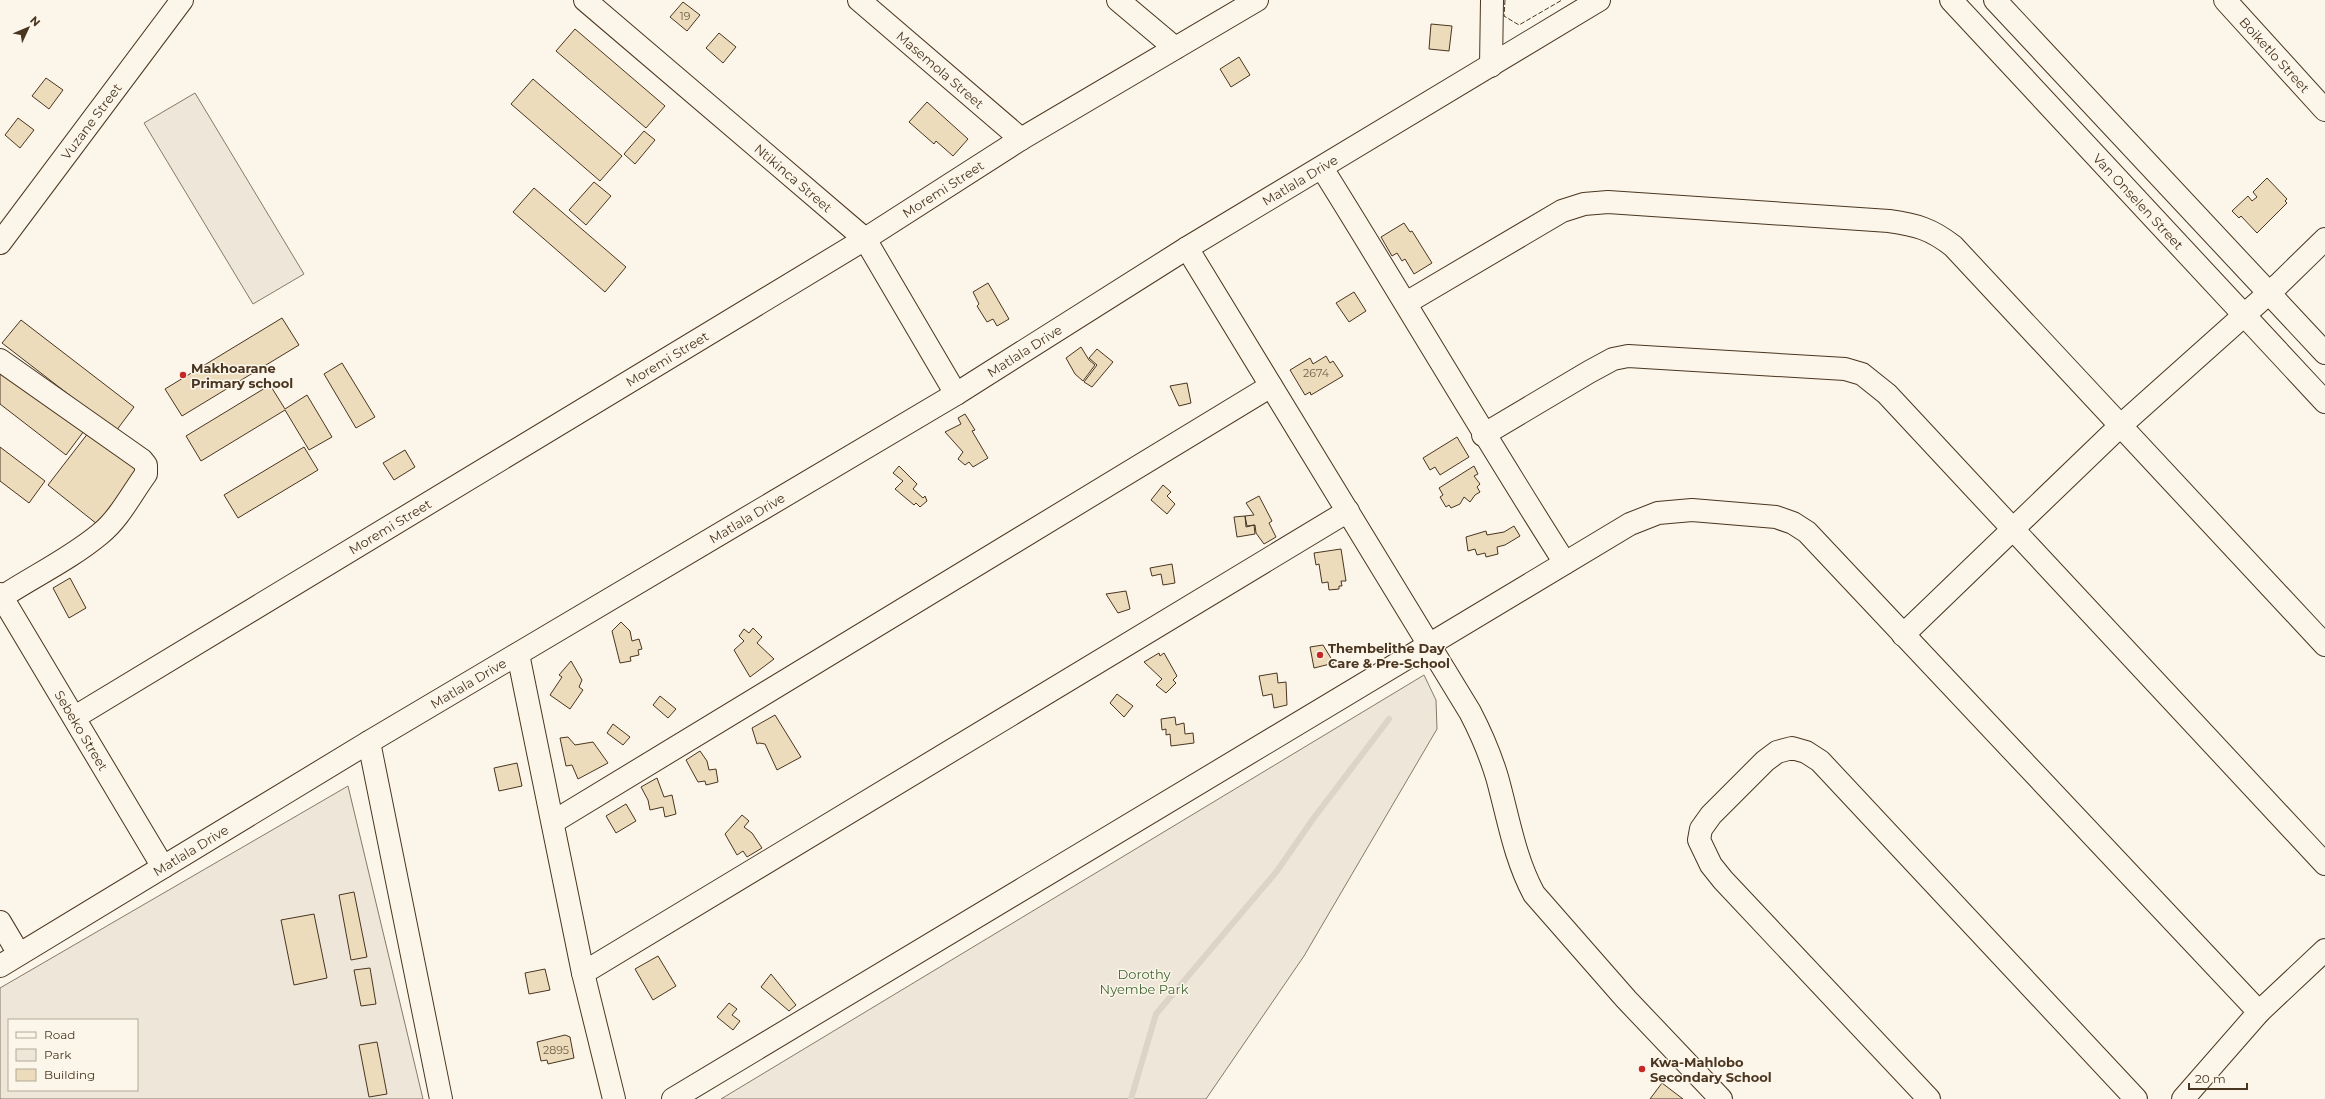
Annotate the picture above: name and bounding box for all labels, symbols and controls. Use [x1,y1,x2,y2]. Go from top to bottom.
north arrow [8,8,48,48]
house number: 19 [680,9,691,23]
text: N [27,13,43,29]
street label: Boiketlo Street [2236,14,2313,96]
street label: Masemola Street [893,28,987,112]
street label: Vuzane Street [57,80,125,163]
street label: Ntikinca Street [751,140,836,216]
street label: Van Onselen Street [2090,150,2187,253]
street label: Matlala Drive [1259,151,1341,209]
street label: Moremi Street [899,157,987,221]
street label: Matlala Drive [984,321,1065,380]
street label: Moremi Street [623,328,711,390]
place label: Makhoarane Primary school [191,360,293,391]
house number: 2674 [1303,366,1330,380]
marker: Makhoarane Primary school [178,370,188,380]
street label: Matlala Drive [706,489,788,547]
street label: Moremi Street [346,495,434,558]
place label: Thembelithe Day Care & Pre-School [1328,640,1450,671]
marker: Thembelithe Day Care & Pre-School [1315,650,1325,660]
street label: Matlala Drive [427,655,509,712]
street label: Sebeko Street [51,687,112,774]
street label: Matlala Drive [150,821,231,879]
park label: Dorothy Nyembe Park [1100,966,1189,997]
legend [8,1019,138,1091]
text: Road [44,1027,75,1042]
house number: 2895 [543,1043,569,1057]
text: Park [44,1047,72,1062]
place label: Kwa-Mahlobo Secondary School [1650,1054,1772,1085]
marker: Kwa-Mahlobo Secondary School [1637,1064,1647,1074]
scale bar [2189,1065,2247,1091]
text: Building [44,1067,95,1082]
text: 20 m [2195,1071,2226,1086]

